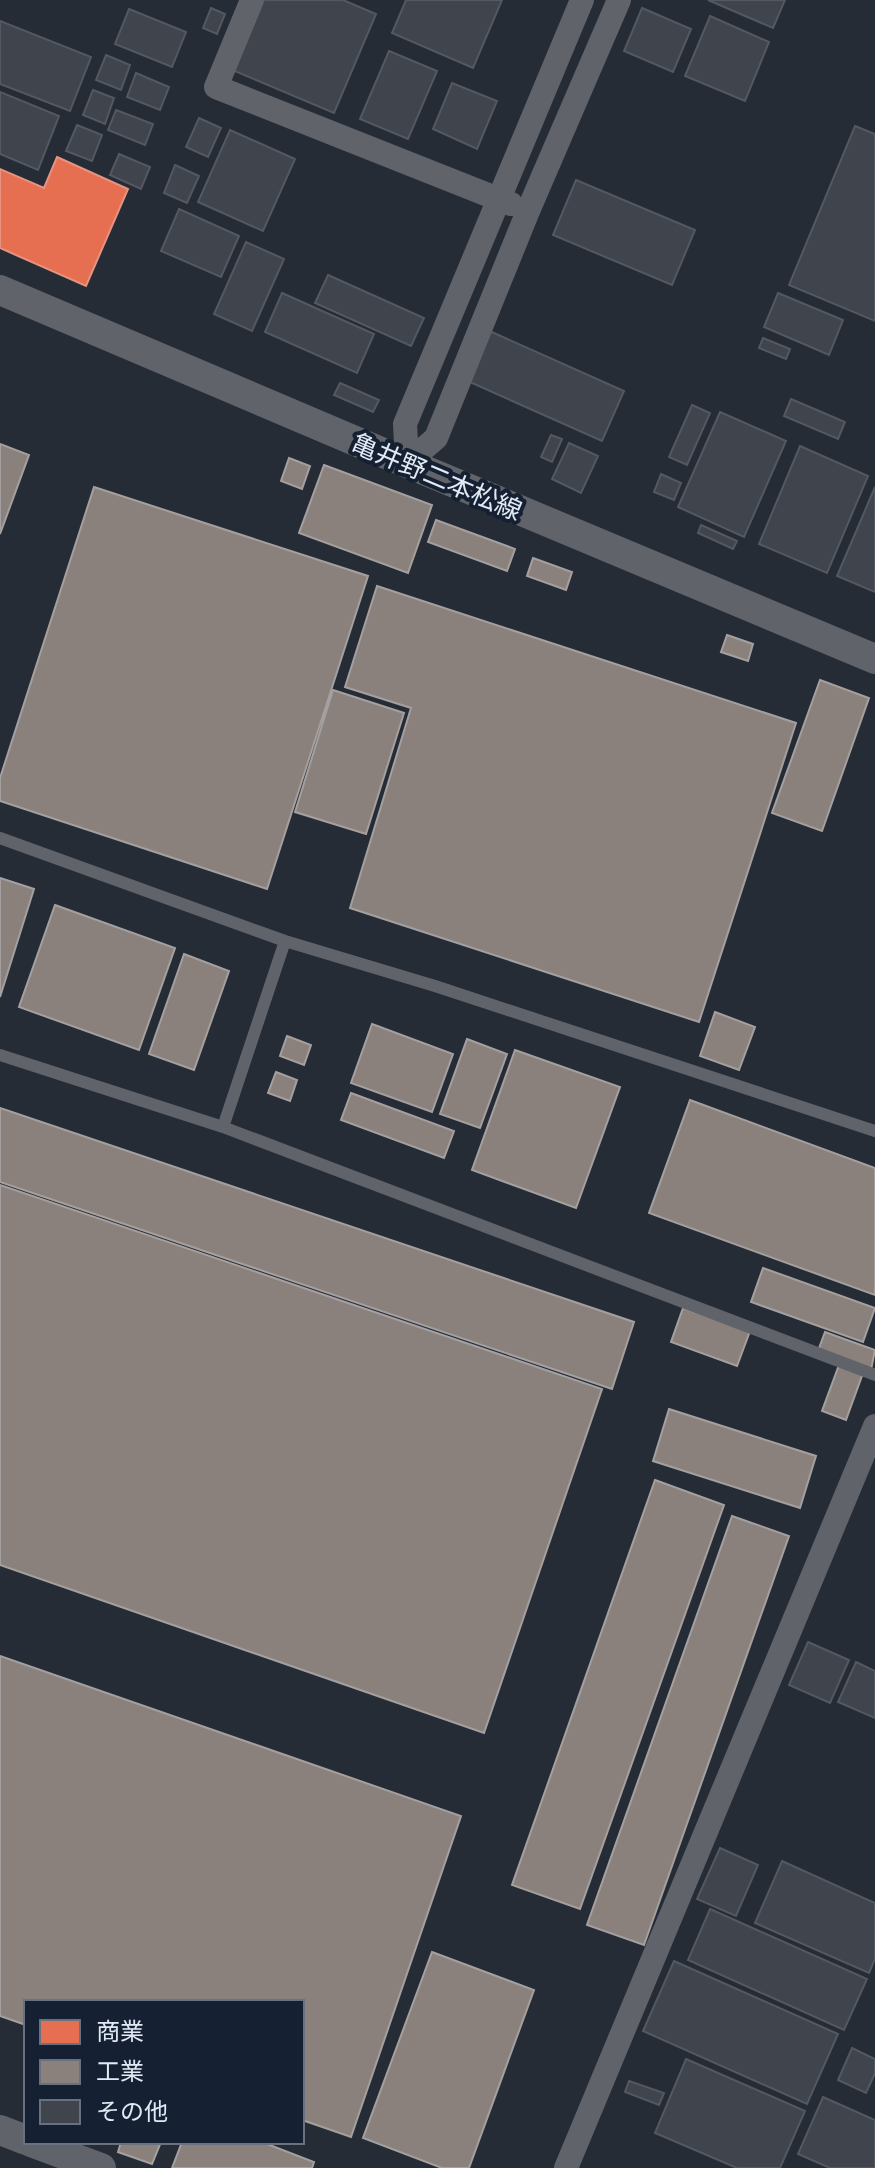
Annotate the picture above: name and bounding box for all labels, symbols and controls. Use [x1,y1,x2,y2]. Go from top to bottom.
street label: 亀井野二本松線 [347,425,527,527]
legend [24,2000,304,2144]
text: 商業 [96,2015,144,2047]
text: 工業 [96,2055,144,2087]
text: その他 [96,2095,168,2127]

